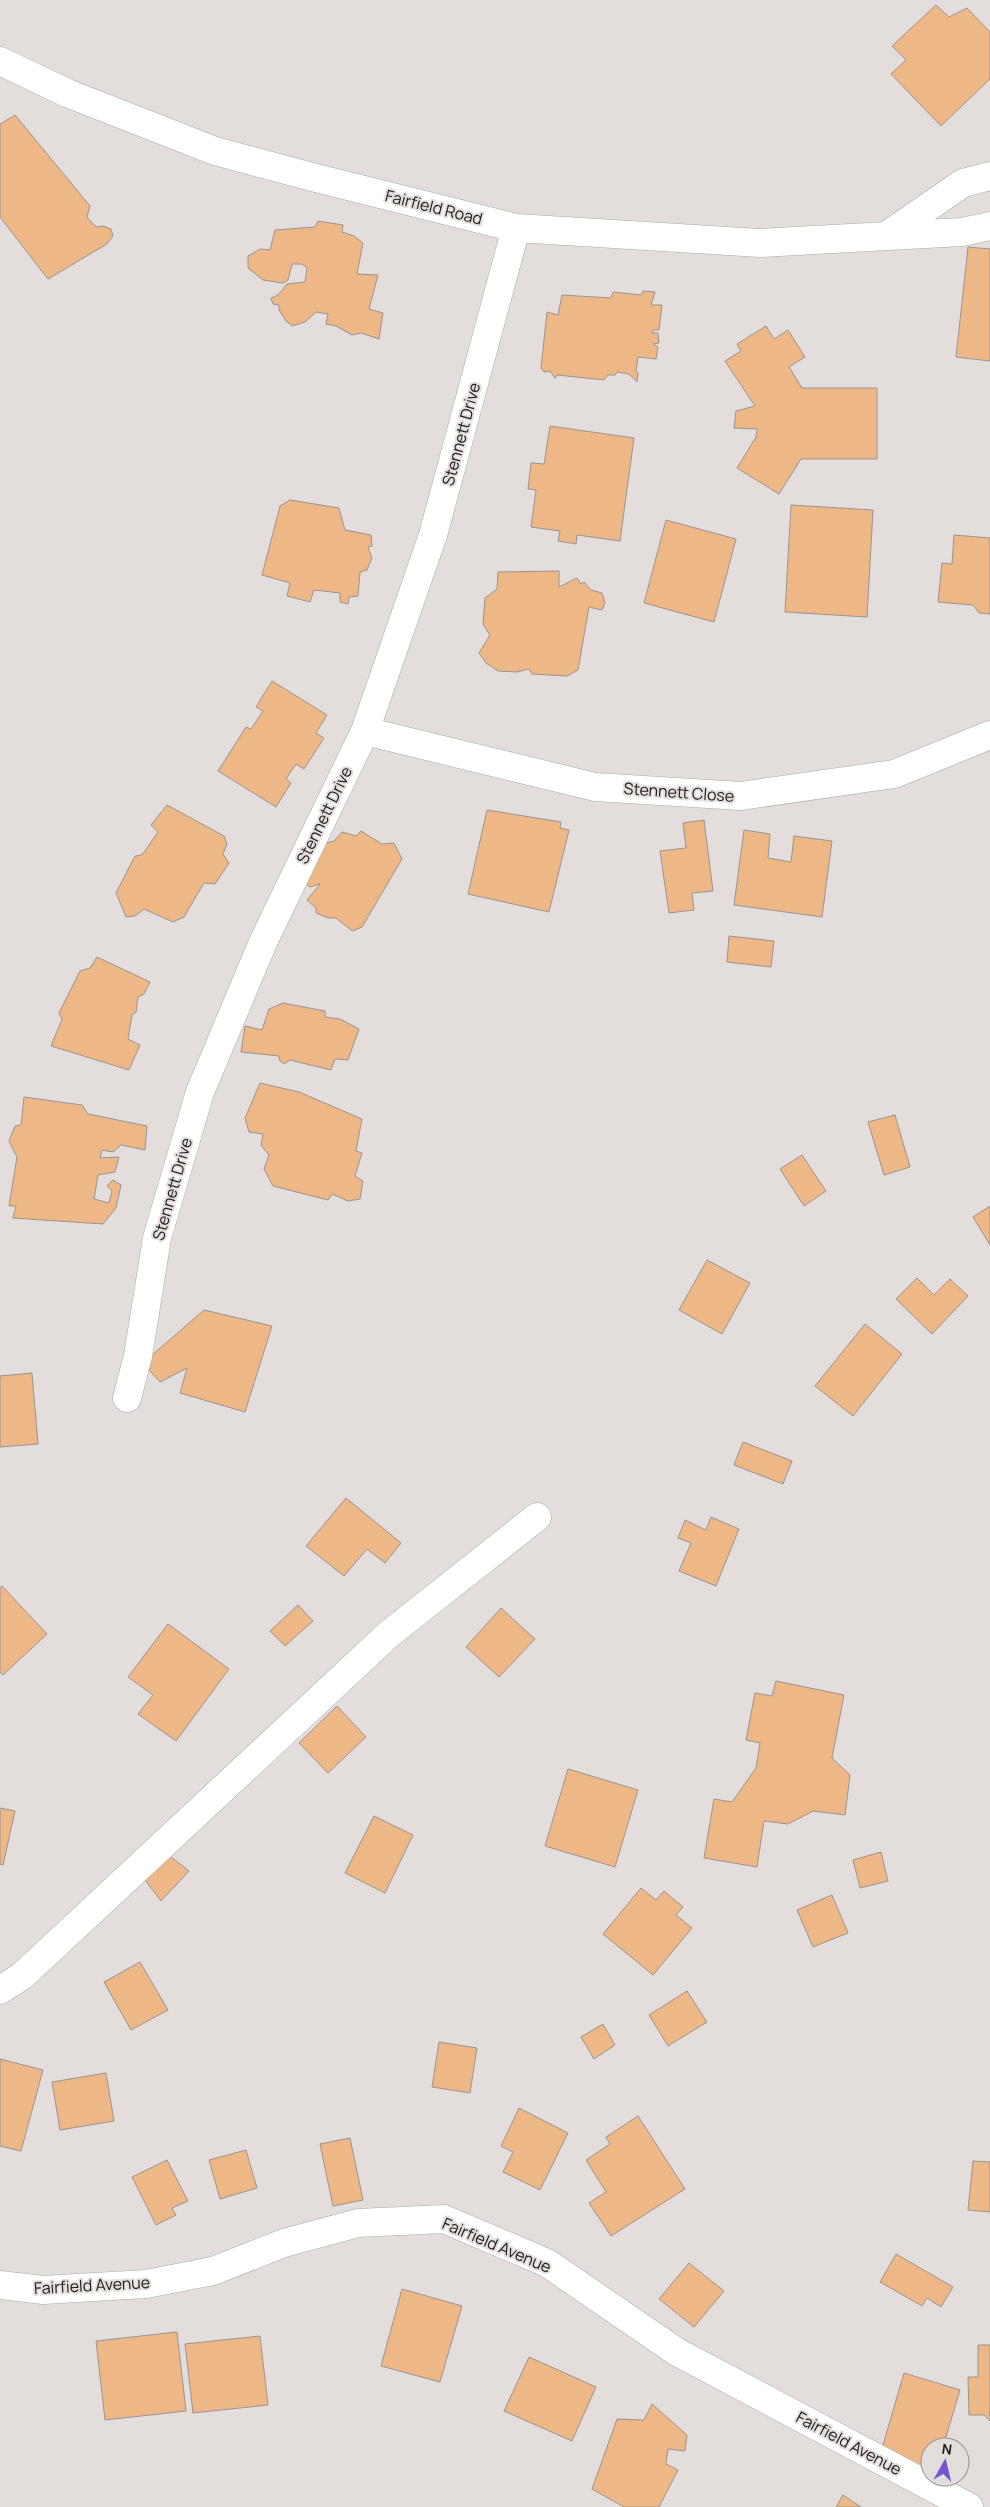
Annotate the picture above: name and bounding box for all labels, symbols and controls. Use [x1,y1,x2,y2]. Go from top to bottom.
street label: Fairfield Road [383,184,485,230]
street label: Stennett Drive [437,380,485,488]
street label: Stennett Drive [291,763,357,867]
street label: Stennett Close [623,777,735,807]
street label: Stennett Drive [147,1135,197,1243]
street label: Fairfield Avenue [439,2212,555,2278]
street label: Fairfield Avenue [33,2271,151,2299]
street label: Fairfield Avenue [792,2406,906,2480]
north arrow [920,2437,970,2487]
text: N [941,2439,953,2459]

